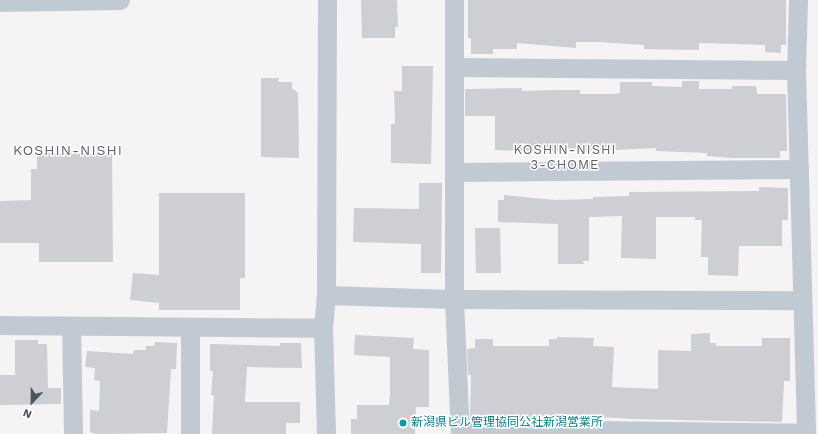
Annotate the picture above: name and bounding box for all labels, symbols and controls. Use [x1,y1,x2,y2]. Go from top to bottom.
district label: KOSHIN-NISHI [13,142,123,158]
district label: KOSHIN-NISHI 3-CHOME [514,143,616,174]
north arrow [12,382,52,422]
text: N [21,406,34,421]
place label: 新潟県ビル管理協同公社新潟営業所 [411,416,603,430]
marker: 新潟県ビル管理協同公社新潟営業所 [398,418,408,428]

